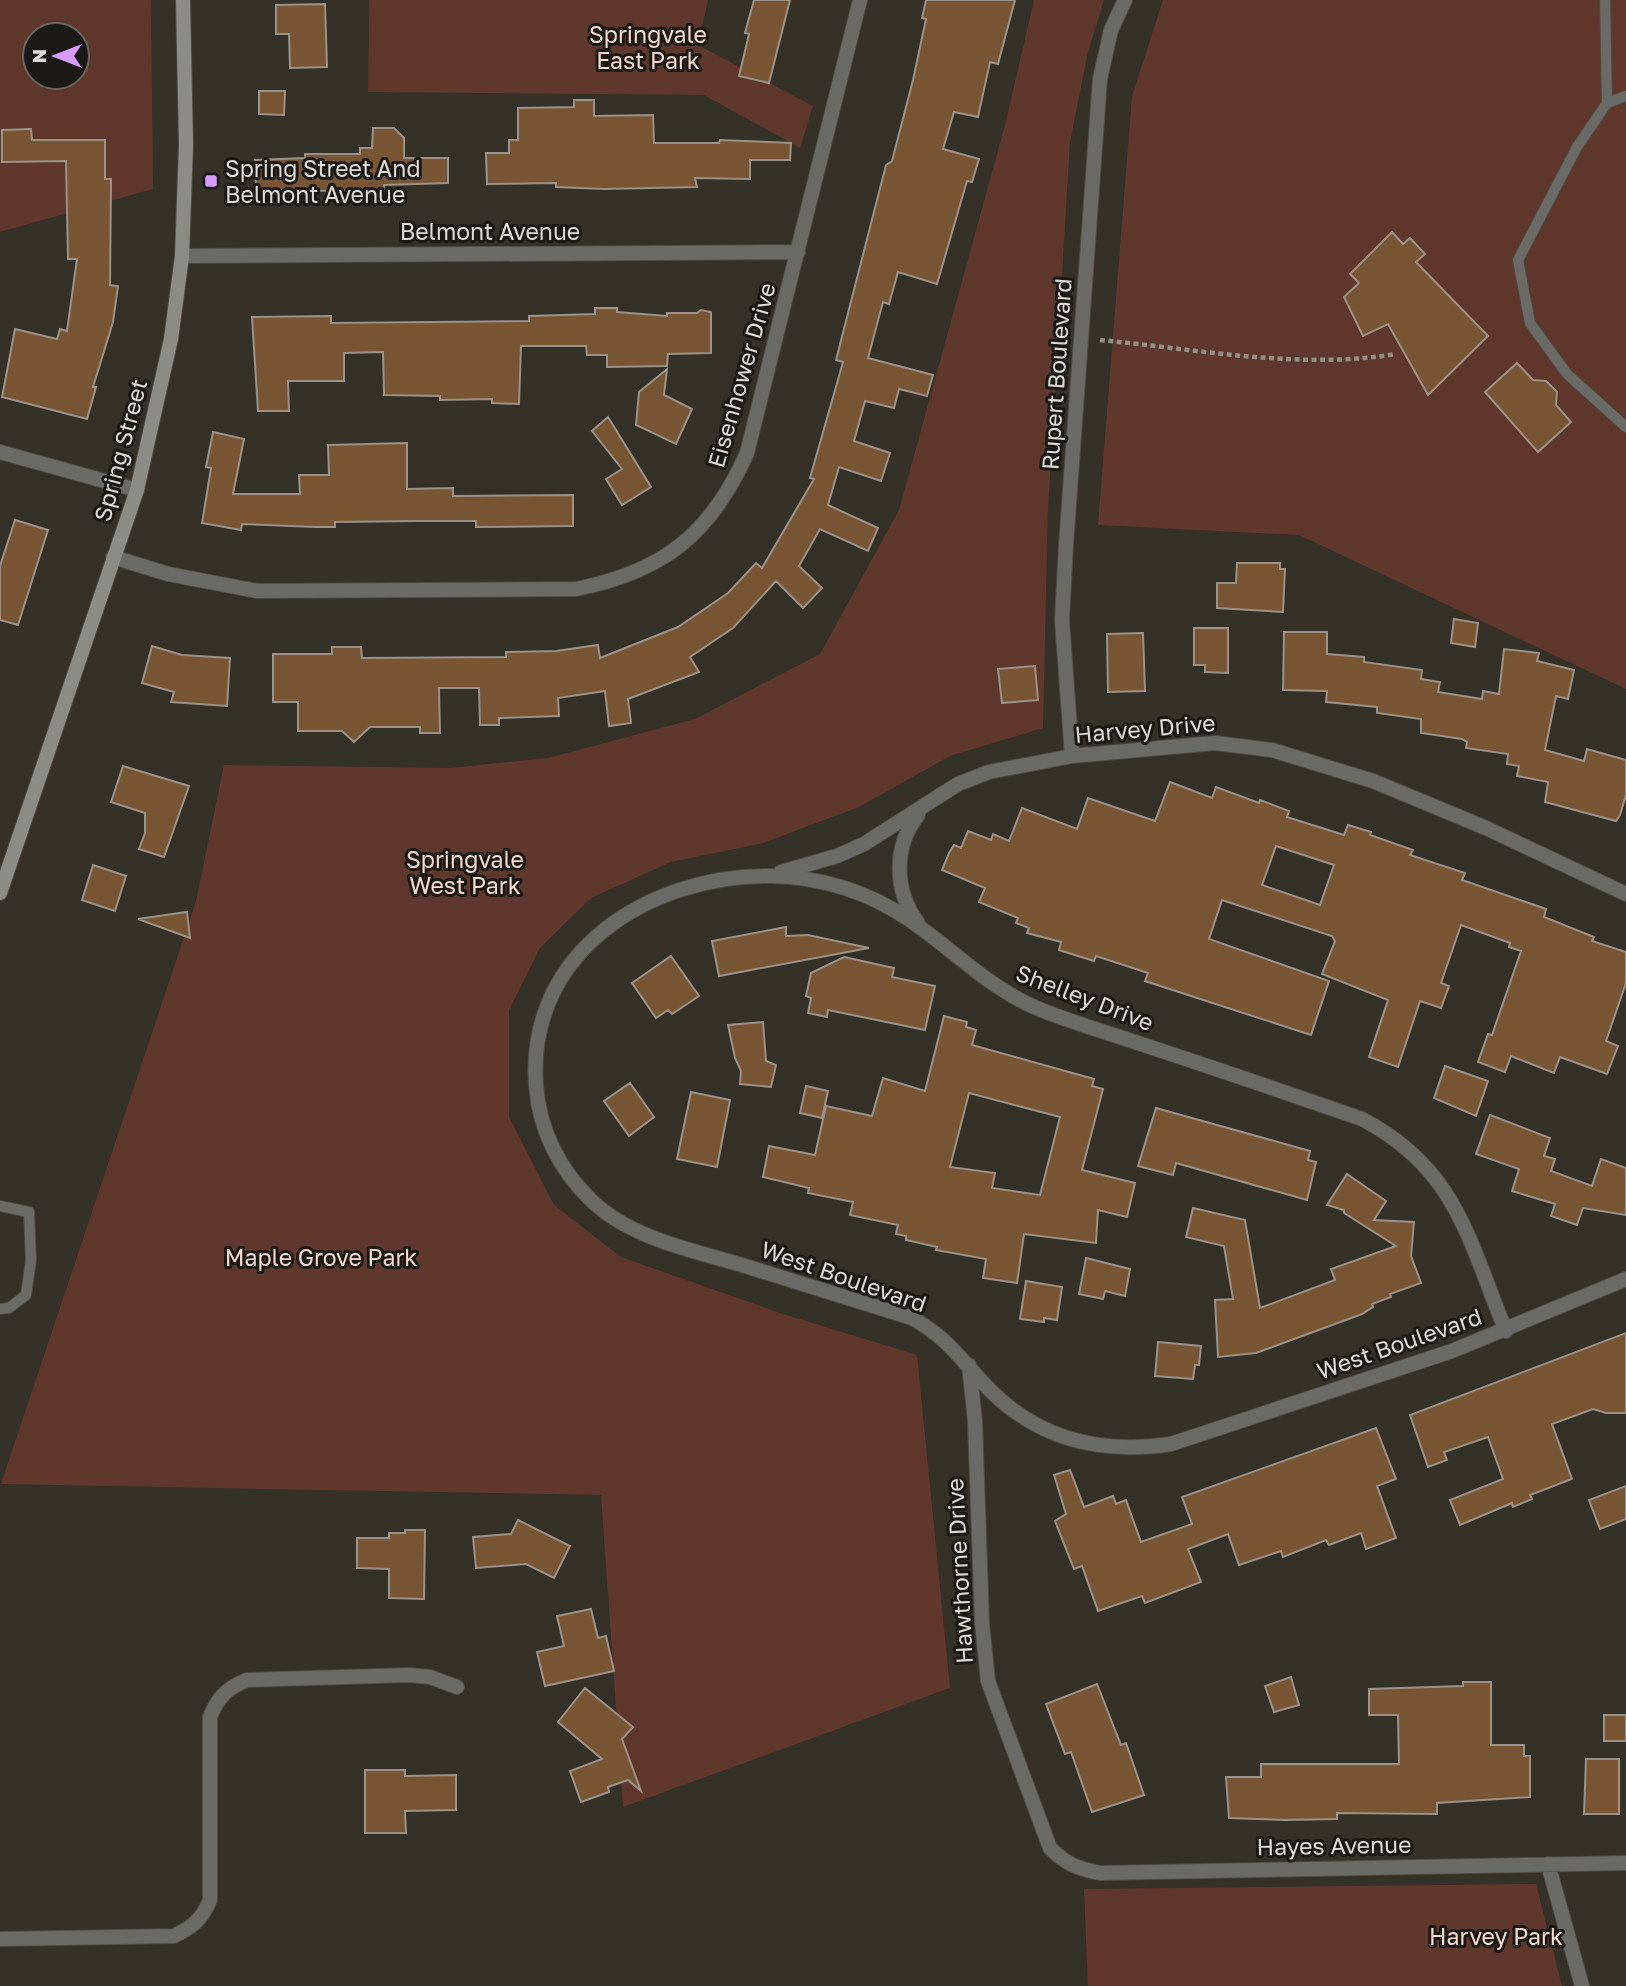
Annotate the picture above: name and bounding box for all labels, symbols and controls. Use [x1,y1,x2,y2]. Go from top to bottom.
park label: Springvale East Park [589,20,707,74]
north arrow [21,21,91,91]
text: N [27,49,50,63]
place label: Spring Street And Belmont Avenue [225,154,421,208]
marker: Spring Street And Belmont Avenue [203,173,219,189]
street label: Belmont Avenue [400,217,580,245]
street label: Rupert Boulevard [1035,277,1077,471]
street label: Eisenhower Drive [701,279,781,471]
street label: Spring Street [88,376,152,524]
street label: Harvey Drive [1074,708,1216,748]
park label: Springvale West Park [406,845,524,899]
street label: Shelley Drive [1012,958,1158,1036]
street label: West Boulevard [758,1235,930,1317]
park label: Maple Grove Park [225,1243,417,1271]
street label: West Boulevard [1313,1302,1485,1384]
street label: Hawthorne Drive [940,1478,978,1664]
street label: Hayes Avenue [1256,1830,1412,1860]
park label: Harvey Park [1429,1922,1563,1950]

